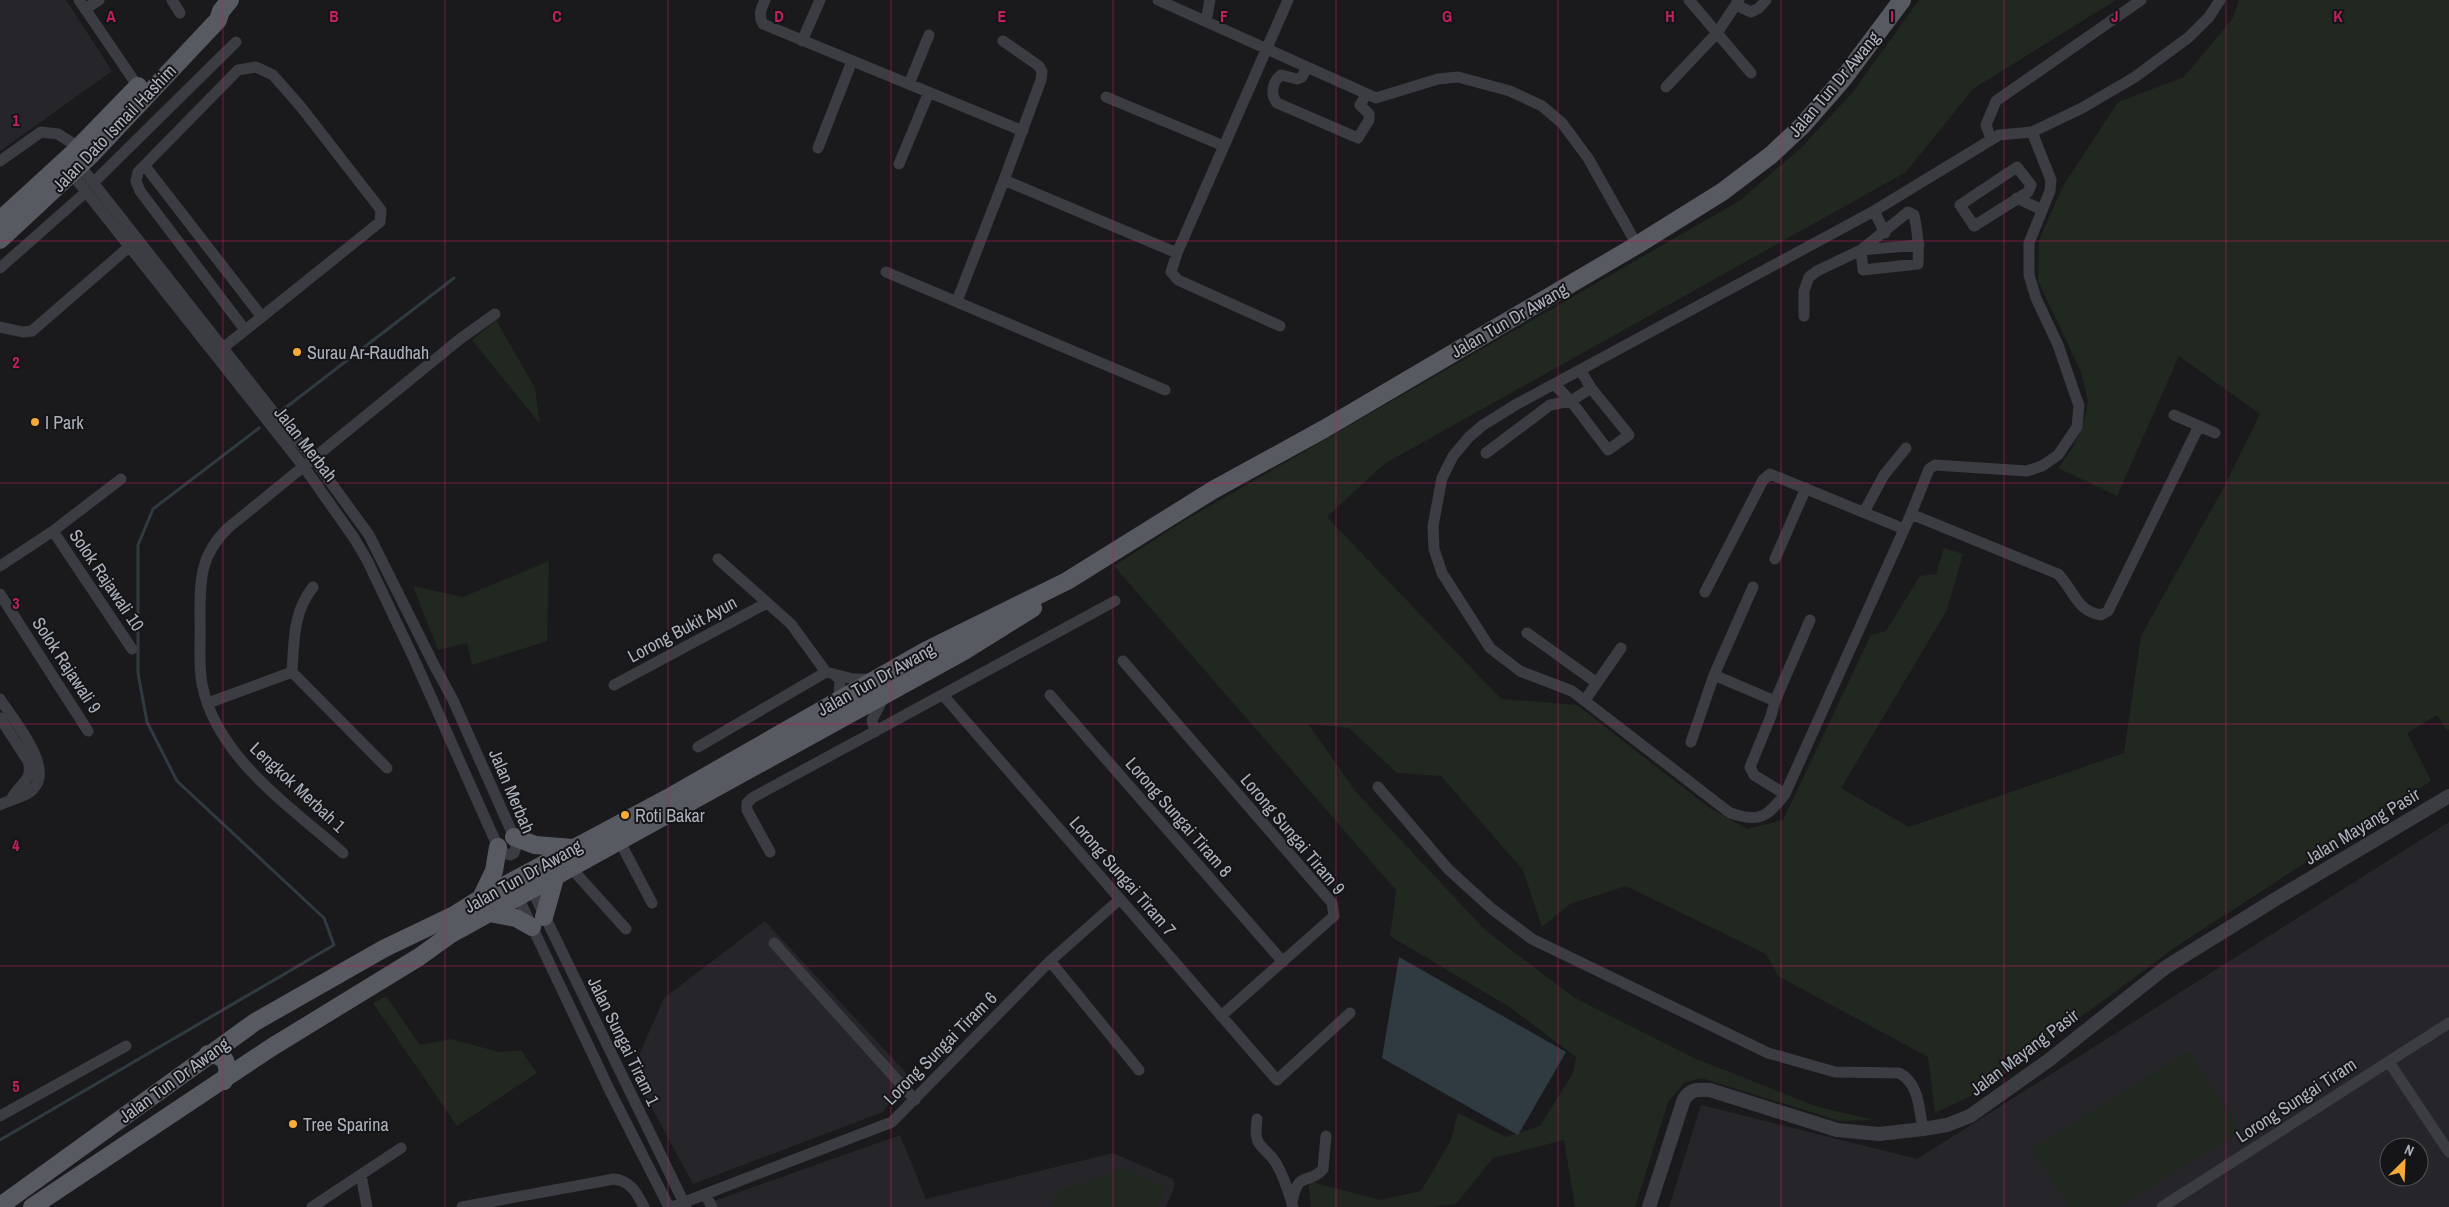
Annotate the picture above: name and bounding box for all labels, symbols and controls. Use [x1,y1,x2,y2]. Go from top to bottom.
text: A [106,5,116,27]
text: B [329,5,339,27]
text: C [552,5,562,27]
text: D [774,5,784,27]
text: E [998,5,1007,27]
text: F [1220,5,1228,27]
text: G [1442,5,1452,27]
text: H [1665,5,1675,27]
text: I [1890,5,1894,27]
text: J [2111,5,2119,27]
text: K [2333,5,2343,27]
street label: Jalan Tun Dr Awang [1782,25,1886,142]
street label: Jalan Dato Ismail Hashim [46,59,182,197]
text: 1 [12,109,20,131]
street label: Jalan Tun Dr Awang [1446,276,1573,364]
place label: Surau Ar-Raudhah [307,340,429,365]
marker: Surau Ar-Raudhah [291,346,303,358]
text: 2 [12,351,20,373]
street label: Jalan Merbah [269,401,343,487]
place label: I Park [45,410,84,435]
marker: I Park [29,416,41,428]
street label: Solok Rajawali 10 [64,524,150,636]
street label: Lorong Bukit Ayun [623,590,741,668]
text: 3 [12,592,20,614]
street label: Solok Rajawali 9 [27,612,107,718]
street label: Jalan Tun Dr Awang [813,636,940,722]
street label: Lengkok Merbah 1 [245,736,352,838]
street label: Jalan Merbah [483,745,541,837]
street label: Lorong Sungai Tiram 8 [1120,752,1238,882]
street label: Lorong Sungai Tiram 9 [1235,768,1351,900]
street label: Jalan Mayang Pasir [2300,782,2424,870]
place label: Roti Bakar [635,803,705,828]
marker: Roti Bakar [619,809,631,821]
street label: Lorong Sungai Tiram 7 [1064,811,1182,941]
street label: Jalan Tun Dr Awang [460,833,587,919]
text: 4 [12,834,20,856]
street label: Jalan Sungai Tiram 1 [582,972,666,1110]
street label: Lorong Sungai Tiram 6 [878,986,1002,1110]
street label: Jalan Mayang Pasir [1964,1003,2084,1101]
street label: Jalan Tun Dr Awang [114,1031,235,1129]
street label: Lorong Sungai Tiram [2231,1052,2361,1148]
text: 5 [12,1075,20,1097]
place label: Tree Sparina [303,1112,389,1137]
marker: Tree Sparina [287,1118,299,1130]
north arrow [2379,1137,2429,1187]
text: N [2402,1140,2417,1160]

